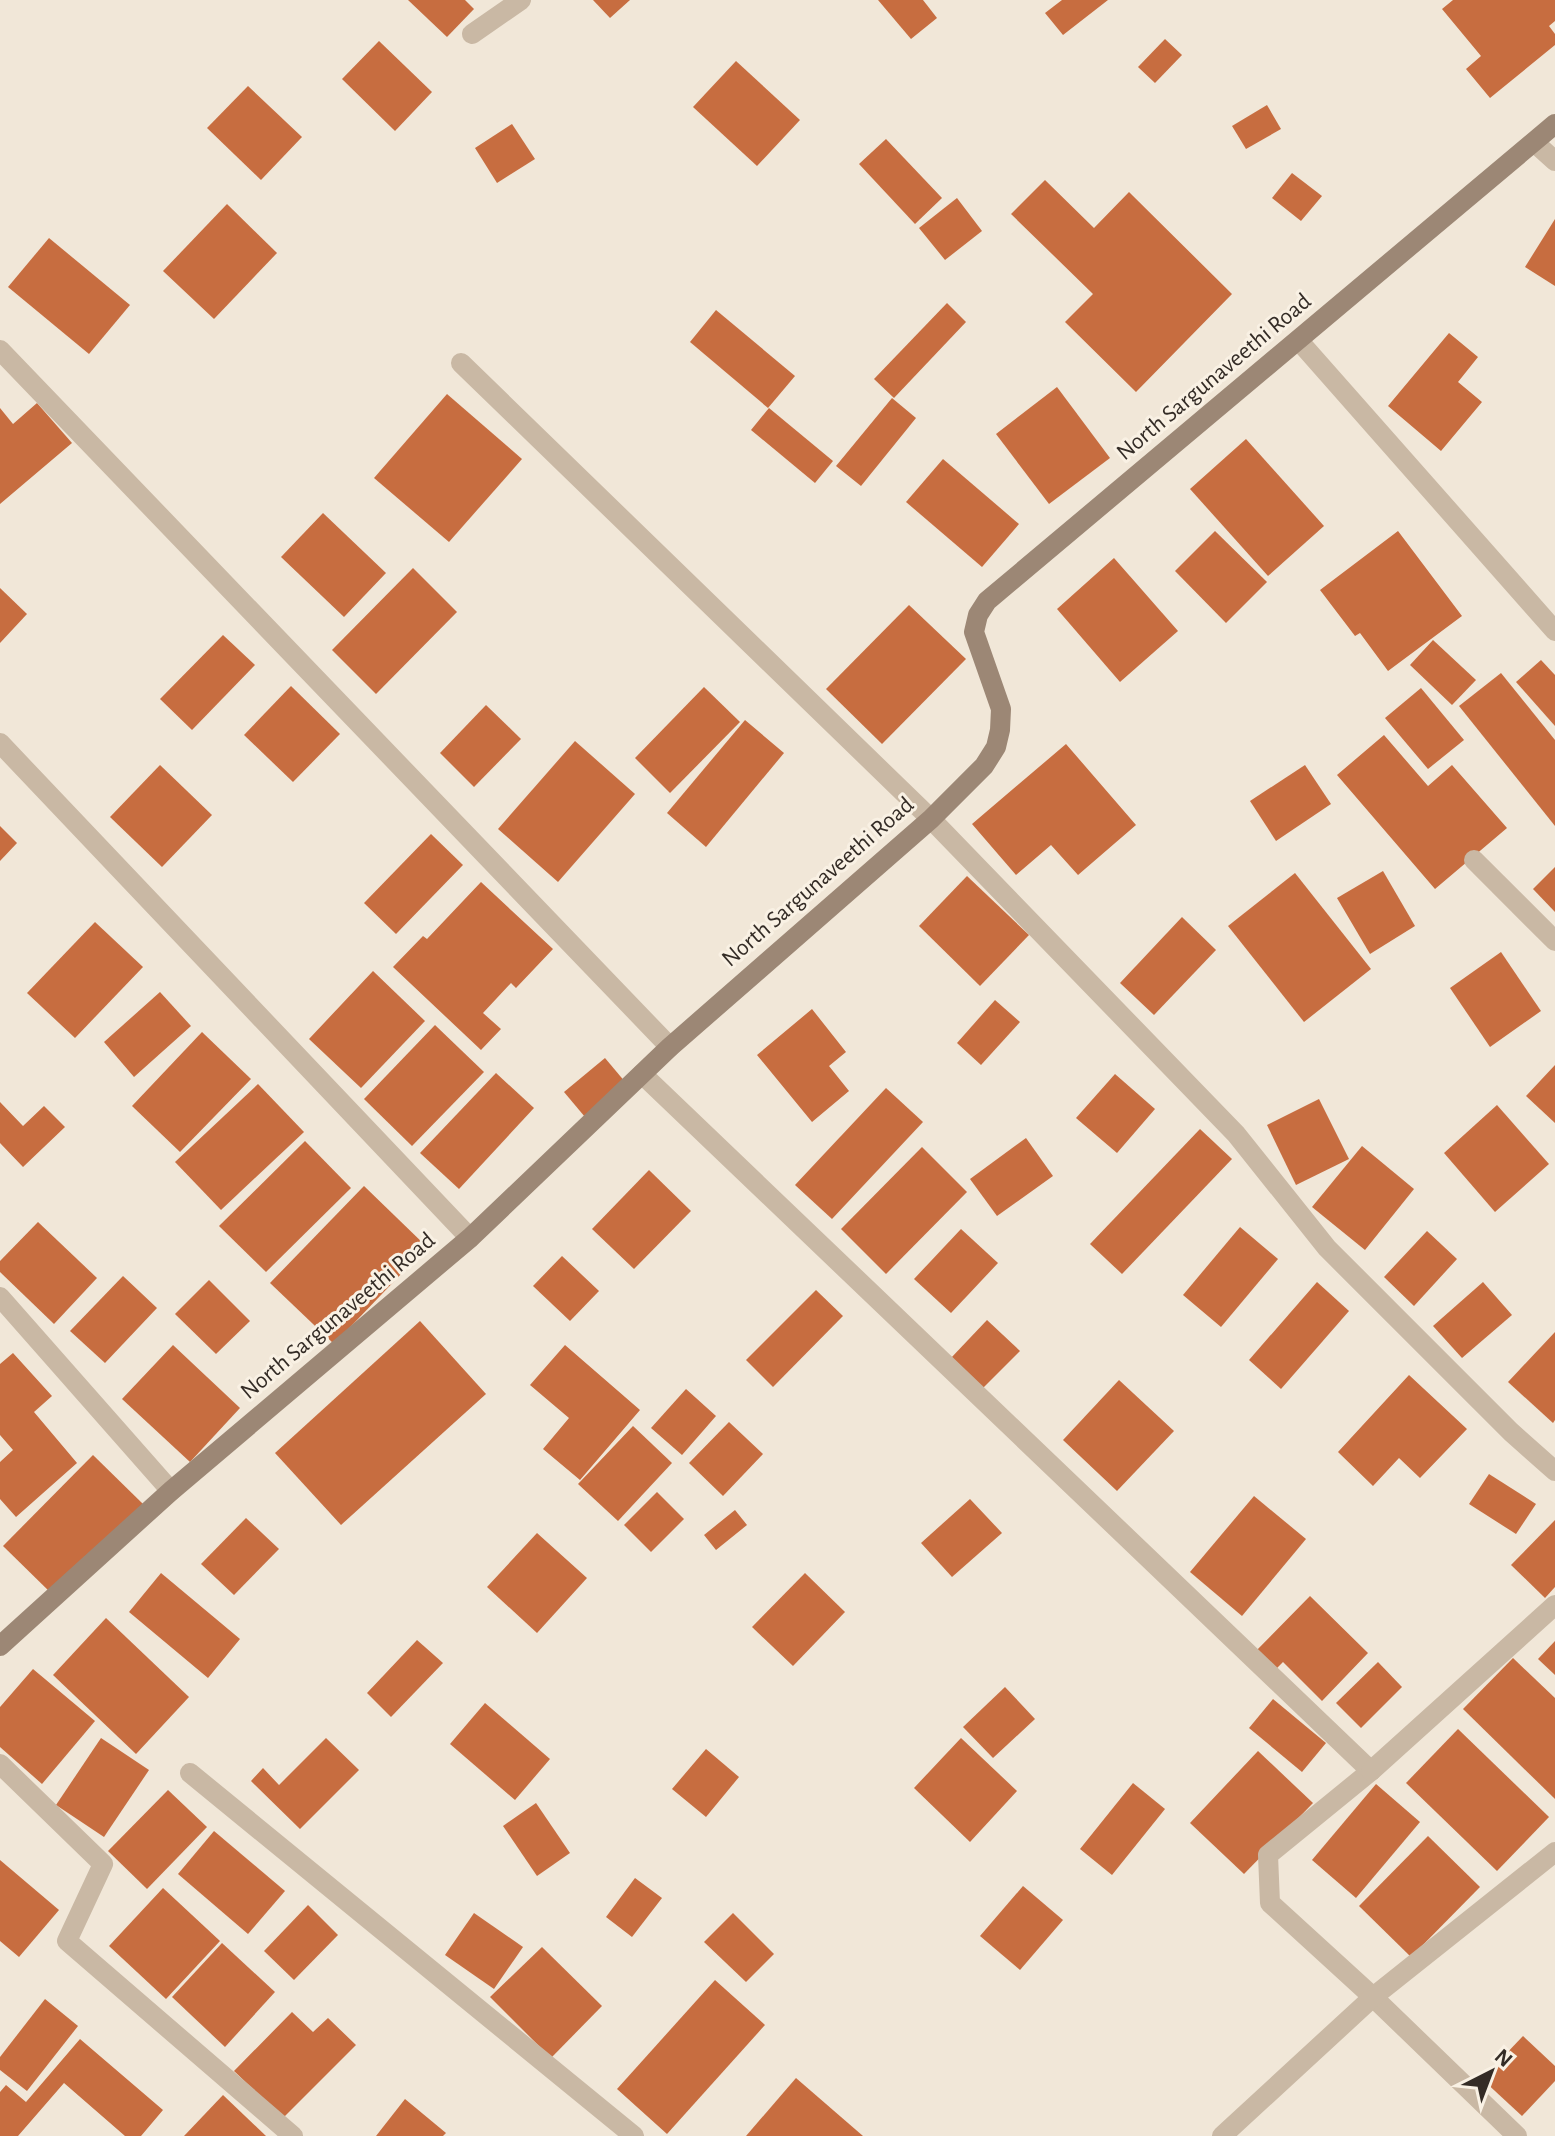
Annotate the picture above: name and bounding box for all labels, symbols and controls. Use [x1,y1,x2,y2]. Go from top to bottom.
street label: North Sargunaveethi Road [1112,289,1316,465]
street label: North Sargunaveethi Road [718,793,918,971]
street label: North Sargunaveethi Road [236,1228,440,1404]
north arrow [1451,2032,1531,2112]
text: N [1491,2045,1517,2071]

